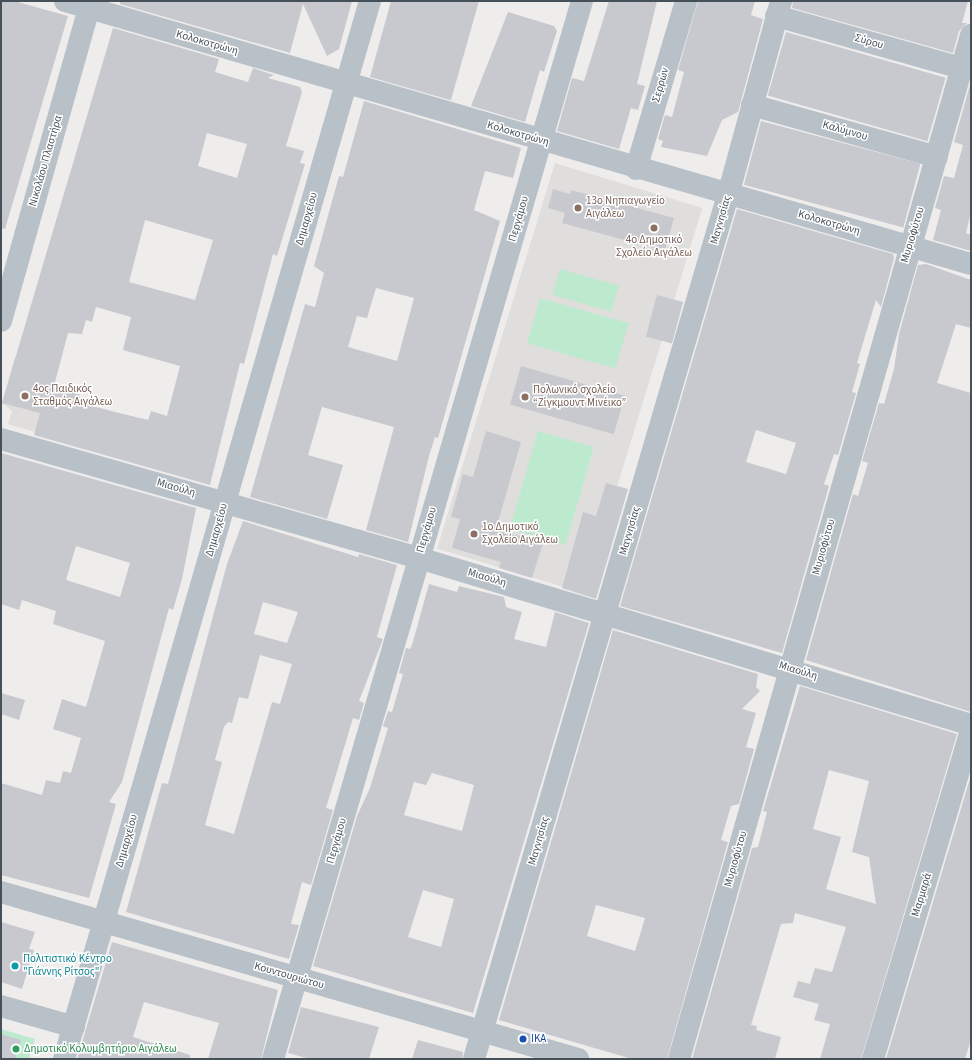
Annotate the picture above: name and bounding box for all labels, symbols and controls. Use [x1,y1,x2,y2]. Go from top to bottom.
street label: Κολοκοτρώνη [175,28,239,58]
street label: Σύρου [853,32,885,52]
street label: Σερρών [650,66,672,104]
street label: Νικολάου Πλαστήρα [27,114,65,208]
street label: Καλύμνου [821,118,869,144]
street label: Κολοκοτρώνη [486,119,550,149]
street label: Δημαρχείου [293,191,321,247]
street label: Μαγνησίας [708,194,734,246]
street label: Περγάμου [506,195,532,243]
place label: 13ο Νηπιαγωγείο Αιγάλεω [586,195,665,221]
marker: 13ο Νηπιαγωγείο Αιγάλεω [573,203,583,213]
street label: Μυριοφύτου [898,206,928,264]
street label: Κολοκοτρώνη [797,208,861,238]
marker: 4ο Δημοτικό Σχολείο Αιγάλεω [649,223,659,233]
place label: 4ο Δημοτικό Σχολείο Αιγάλεω [616,234,692,260]
place label: 4ος Παιδικός Σταθμός Αιγάλεω [33,383,112,409]
place label: Πολωνικό σχολείο “Ζίγκμουντ Μινέικο” [533,384,626,410]
marker: 4ος Παιδικός Σταθμός Αιγάλεω [20,391,30,401]
marker: Πολωνικό σχολείο “Ζίγκμουντ Μινέικο” [520,392,530,402]
street label: Μιαούλη [155,476,197,500]
street label: Δημαρχείου [203,502,231,558]
street label: Μαγνησίας [617,505,643,557]
street label: Περγάμου [414,506,440,554]
street label: Μυριοφύτου [810,517,838,577]
place label: 1ο Δημοτικό Σχολείο Αιγάλεω [482,521,558,547]
marker: 1ο Δημοτικό Σχολείο Αιγάλεω [469,529,479,539]
street label: Μιαούλη [466,566,508,590]
street label: Μιαούλη [777,659,819,683]
street label: Δημαρχείου [113,813,141,869]
street label: Μαγνησίας [526,815,552,867]
street label: Περγάμου [324,817,350,865]
street label: Μυριοφύτου [722,829,750,889]
street label: Μαρμαρά [909,872,935,918]
place label: Πολιτιστικό Κέντρο "Γιάννης Ρίτσος" [23,953,112,979]
street label: Κουντουριώτου [253,960,325,992]
marker: Πολιτιστικό Κέντρο "Γιάννης Ρίτσος" [10,961,20,971]
place label: ΙΚΑ [531,1032,546,1046]
marker: ΙΚΑ [518,1034,528,1044]
place label: Δημοτικό Κολυμβητήριο Αιγάλεω [24,1042,177,1056]
marker: Δημοτικό Κολυμβητήριο Αιγάλεω [11,1044,21,1054]

